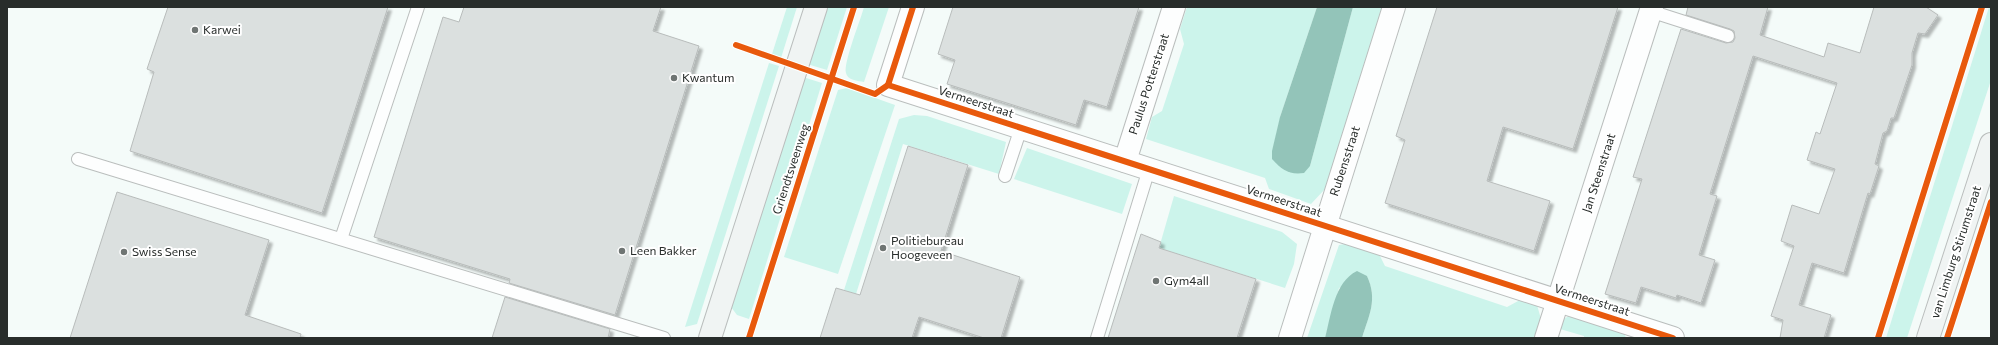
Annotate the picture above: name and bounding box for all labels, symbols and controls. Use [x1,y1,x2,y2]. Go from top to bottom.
place label: Karwei [203,22,241,36]
marker: Karwei [190,25,200,35]
street label: Paulus Potterstraat [1125,31,1171,136]
place label: Kwantum [682,70,734,84]
marker: Kwantum [669,73,679,83]
street label: Vermeerstraat [937,82,1016,120]
street label: Griendtsveenweg [769,121,811,216]
street label: Rubensstraat [1326,124,1362,198]
street label: Jan Steenstraat [1579,131,1618,215]
street label: Vermeerstraat [1245,181,1324,219]
street label: van Limburg Stirumstraat [1927,184,1983,320]
place label: Politiebureau Hoogeveen [891,233,964,261]
place label: Leen Bakker [630,243,697,257]
marker: Politiebureau Hoogeveen [878,243,888,253]
place label: Swiss Sense [132,244,197,258]
marker: Leen Bakker [617,246,627,256]
marker: Swiss Sense [119,247,129,257]
place label: Gym4all [1164,273,1209,287]
marker: Gym4all [1151,276,1161,286]
street label: Vermeerstraat [1553,280,1632,318]

